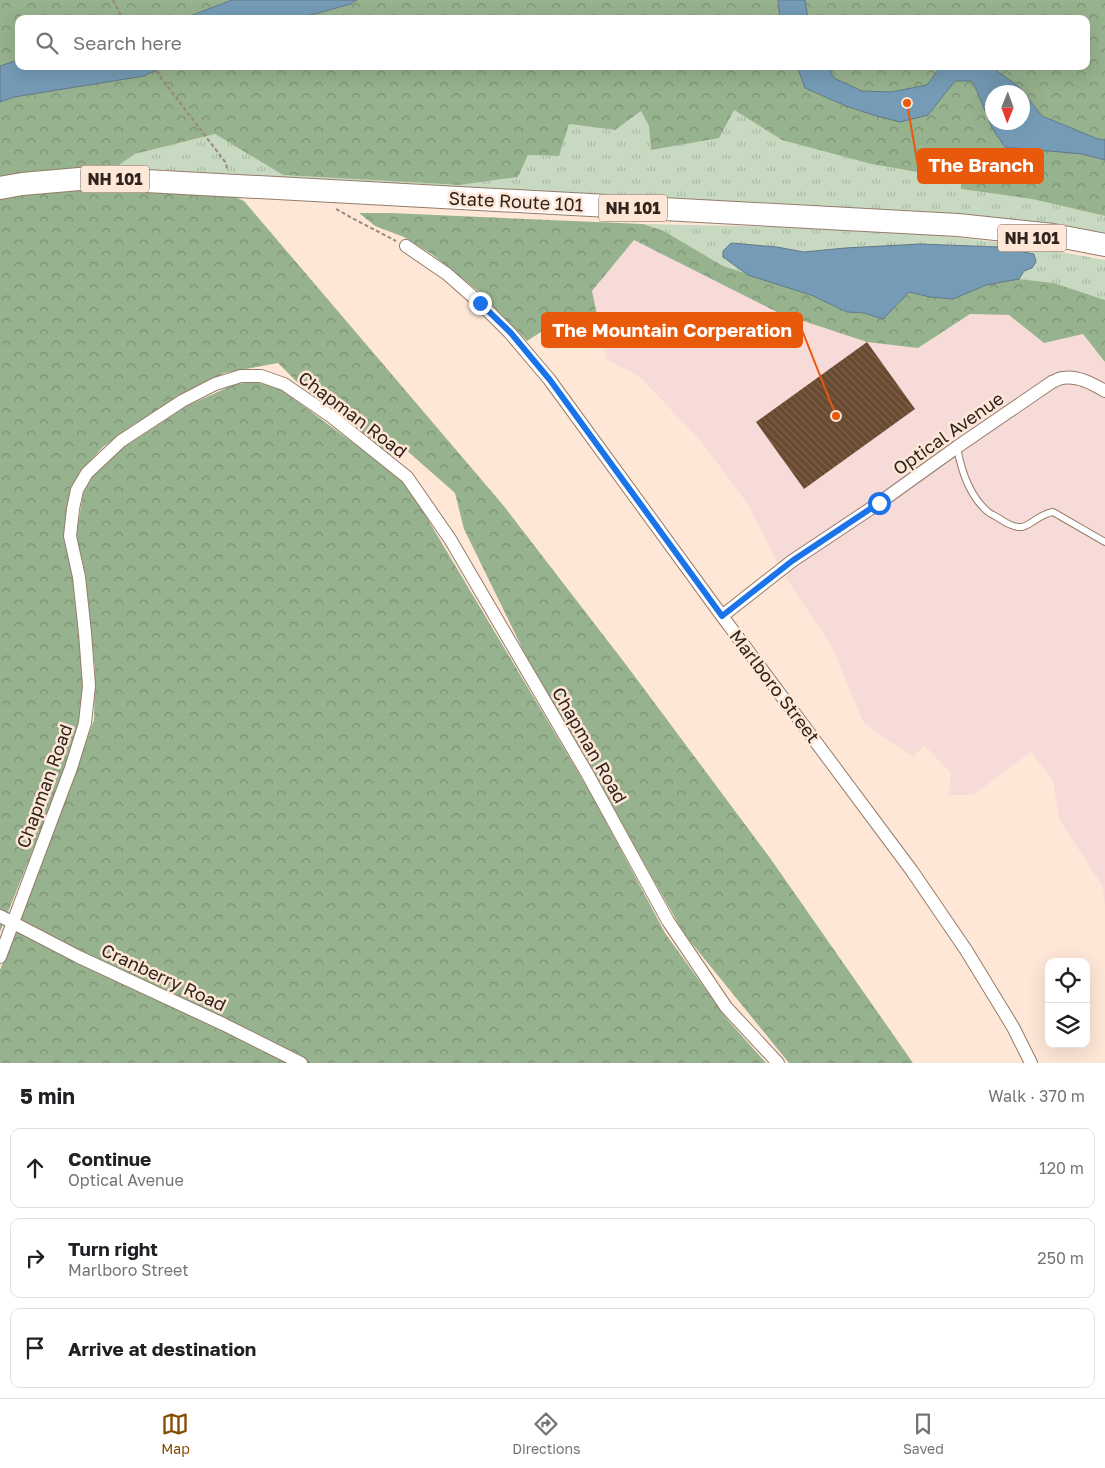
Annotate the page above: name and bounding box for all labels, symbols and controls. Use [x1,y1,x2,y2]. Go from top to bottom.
search box [15,15,1090,70]
icon: search [33,29,61,57]
text: Search here [73,31,182,54]
north arrow [985,85,1030,130]
callout: The Branch [918,149,1043,183]
text: The Branch [928,153,1034,176]
road number: NH 101 [81,165,149,192]
street label: State Route 101 [448,186,584,216]
road number: NH 101 [599,194,667,222]
road number: NH 101 [998,224,1066,252]
route end [469,292,492,315]
callout: The Mountain Corperation [542,313,802,347]
text: The Mountain Corperation [552,318,792,341]
street label: Chapman Road [294,366,412,462]
street label: Optical Avenue [888,387,1008,479]
route start [868,492,891,515]
street label: Marlboro Street [725,625,825,747]
street label: Chapman Road [548,683,632,807]
street label: Chapman Road [11,721,77,851]
street label: Cranberry Road [98,938,230,1016]
map controls [1045,958,1090,1048]
button: locate [1045,958,1090,1003]
button: layers [1045,1003,1090,1048]
text: 5 min [20,1083,75,1109]
text: Walk · 370 m [988,1086,1085,1106]
text: Continue [68,1147,151,1170]
icon: ahead [21,1154,49,1182]
text: 120 m [1039,1158,1084,1178]
text: Optical Avenue [68,1170,184,1190]
text: Turn right [68,1237,158,1260]
icon: right [21,1244,49,1272]
text: 250 m [1037,1248,1084,1268]
text: Marlboro Street [68,1260,189,1280]
icon: arrive [21,1334,49,1362]
text: Arrive at destination [68,1337,256,1360]
tab: Map [161,1410,190,1457]
tab: Directions [512,1410,581,1457]
tab: Saved [903,1410,944,1457]

